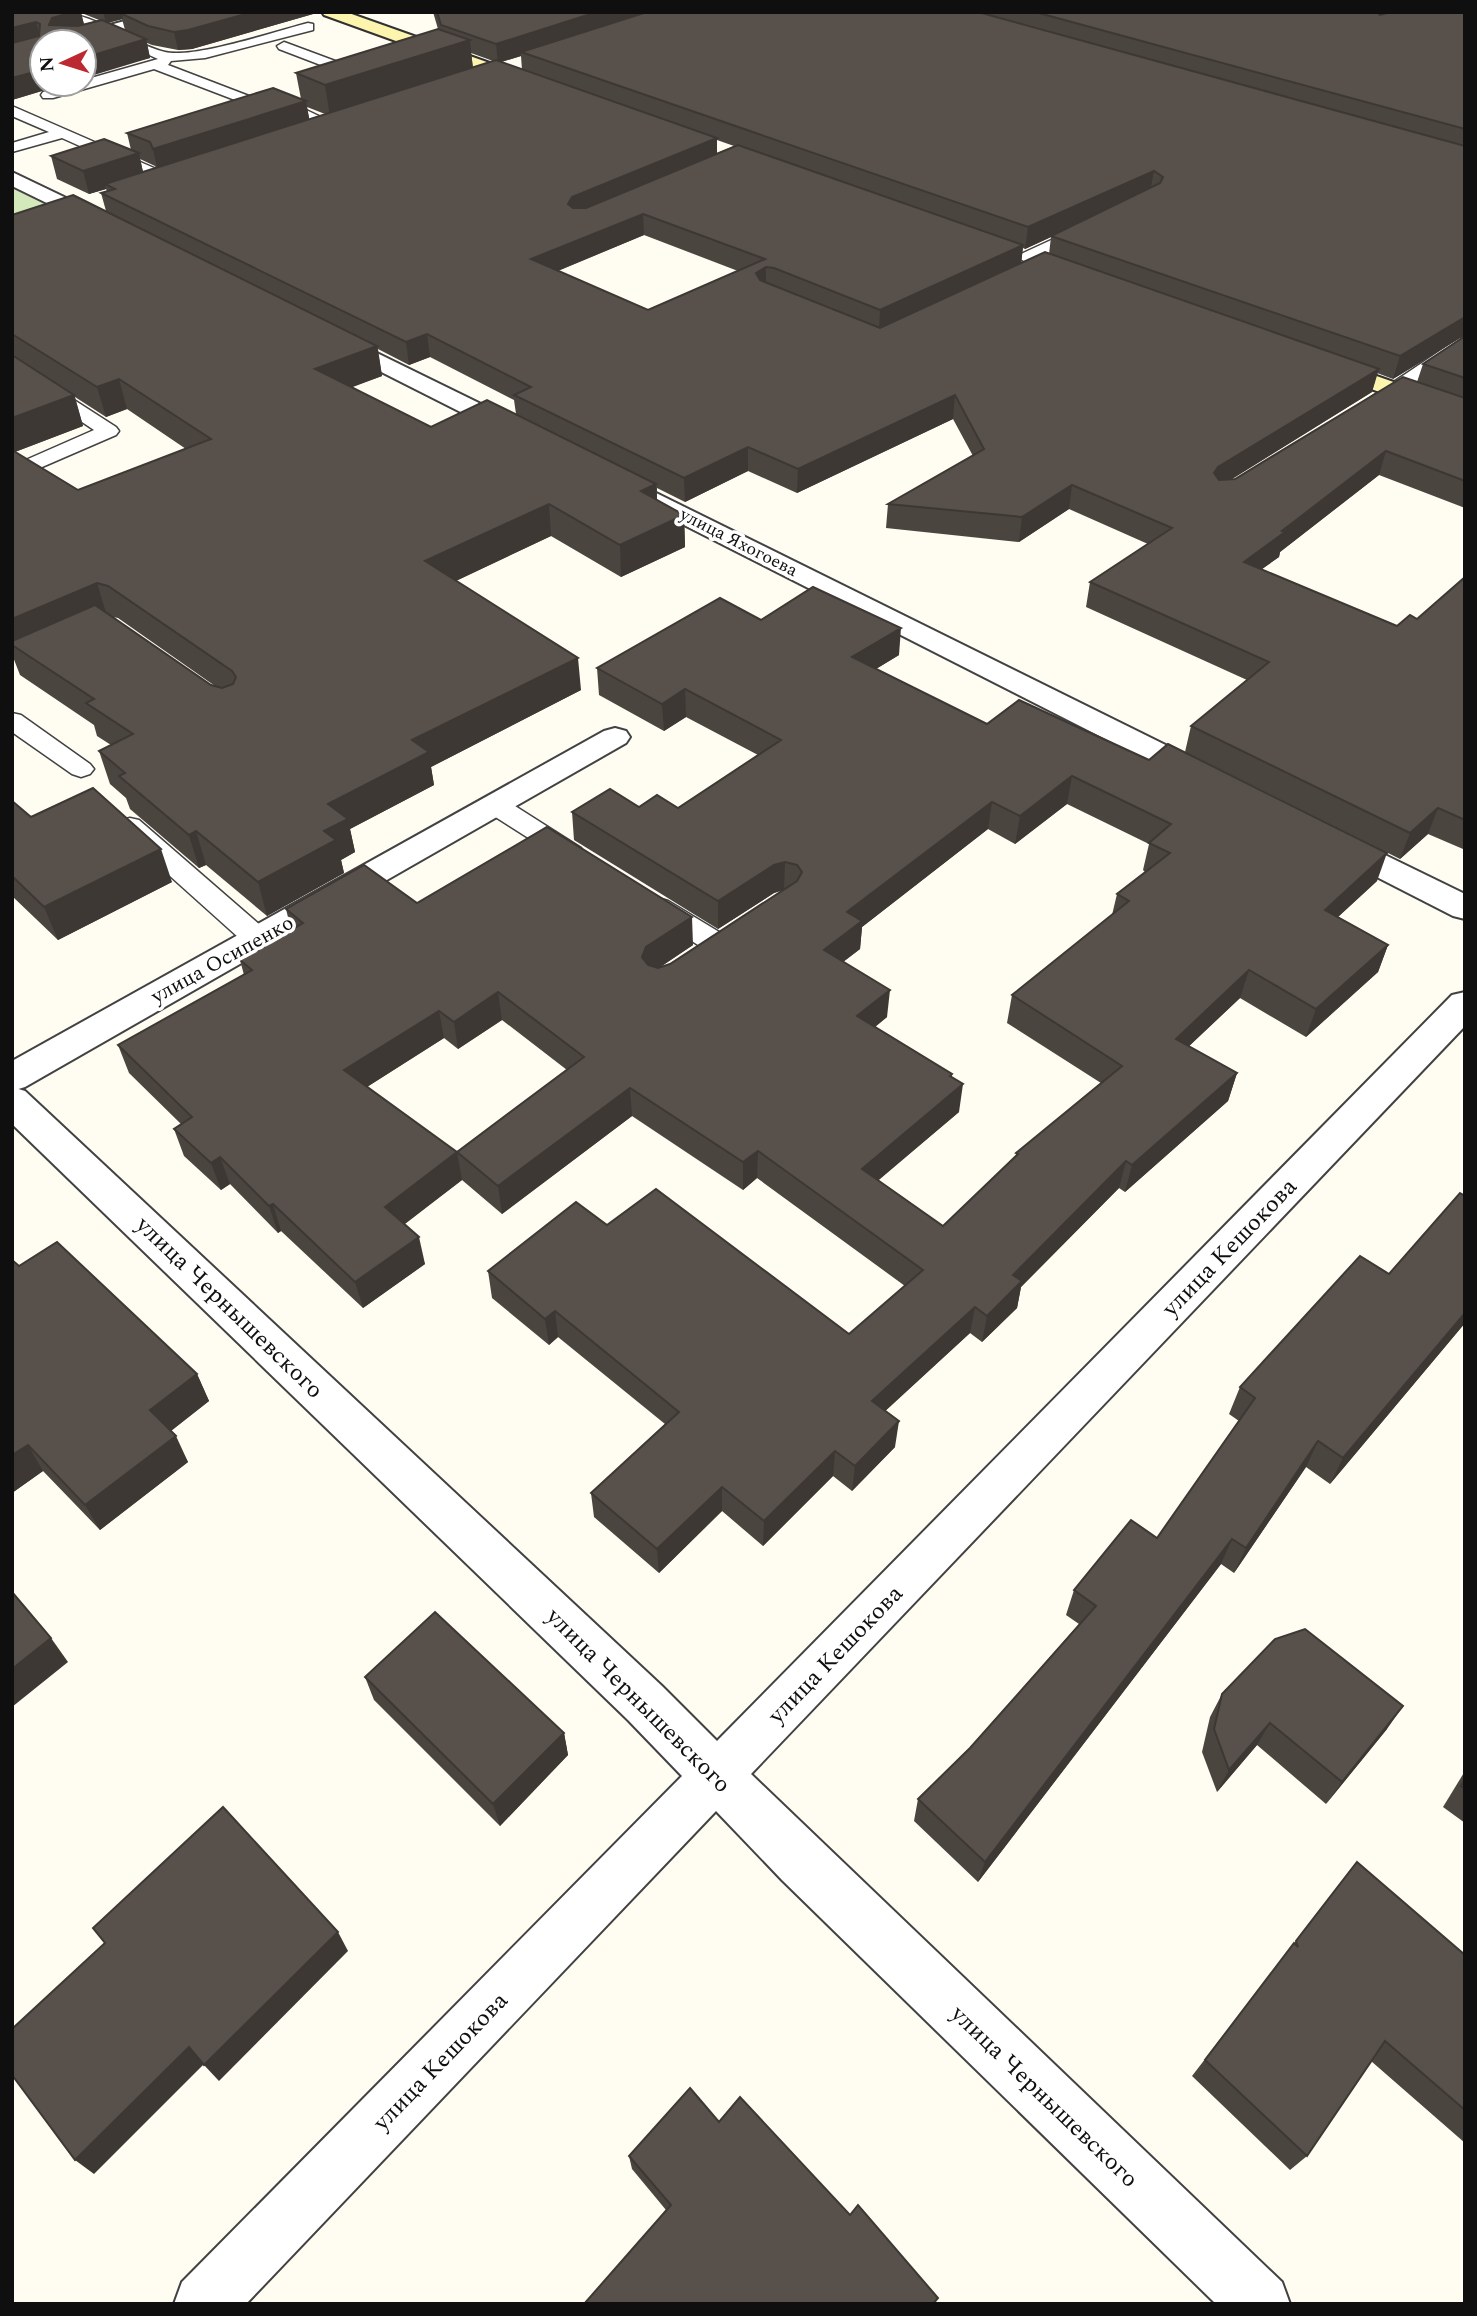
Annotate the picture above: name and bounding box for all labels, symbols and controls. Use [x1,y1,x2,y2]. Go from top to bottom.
north arrow [28,28,98,98]
text: N [33,55,63,73]
street label: улица Яхогоева [674,501,803,584]
street label: улица Осипенко [144,907,300,1013]
street label: улица Кешокова [1153,1170,1306,1326]
street label: улица Чернышевского [126,1207,332,1407]
street label: улица Кешокова [759,1577,912,1733]
street label: улица Чернышевского [537,1599,739,1802]
street label: улица Кешокова [364,1984,517,2140]
street label: улица Чернышевского [941,1996,1147,2196]

